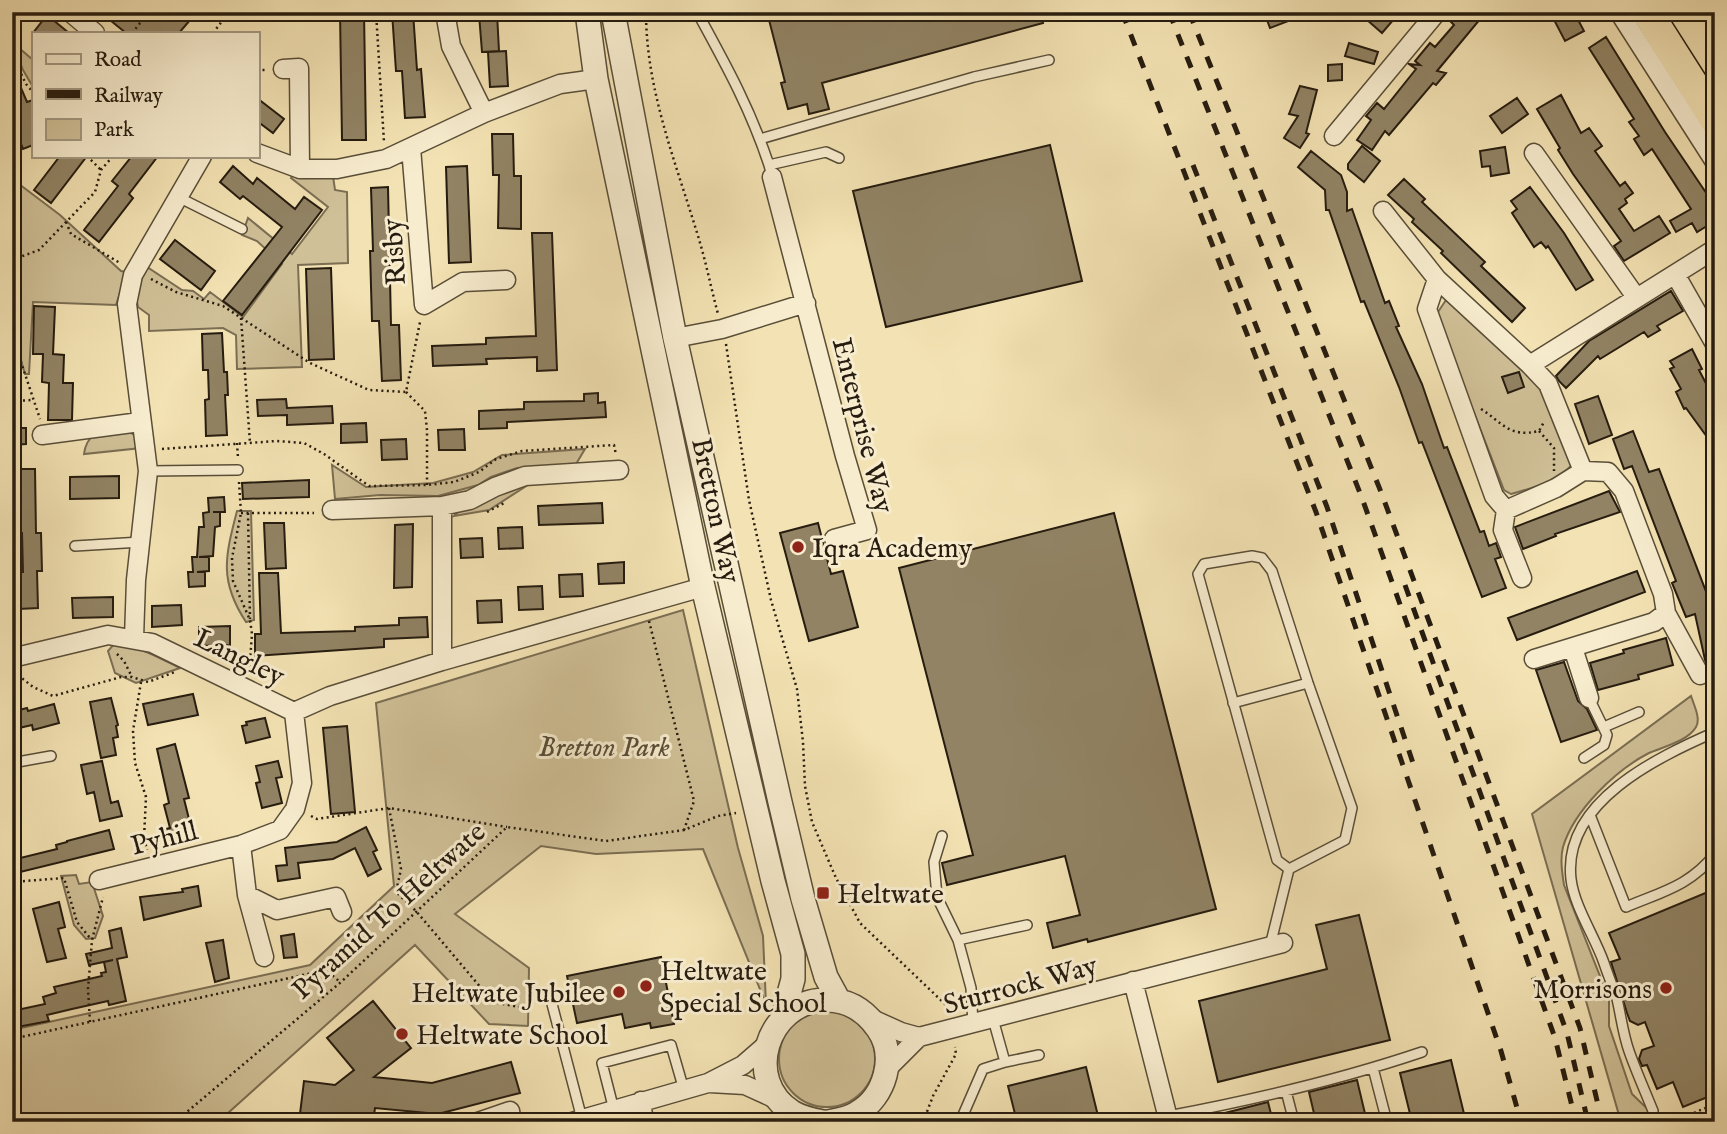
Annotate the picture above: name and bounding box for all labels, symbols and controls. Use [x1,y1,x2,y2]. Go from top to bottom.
legend [32,32,259,158]
text: Road [94,47,142,74]
text: Railway [94,83,164,110]
text: Park [94,117,135,144]
street label: Risby [376,217,415,286]
street label: Enterprise Way [823,334,900,517]
street label: Bretton Way [682,435,747,586]
place label: Iqra Academy [812,532,972,567]
marker: Iqra Academy [790,539,806,555]
street label: Langley [188,621,290,695]
park label: Bretton Park [538,731,670,766]
street label: Pyhill [127,814,202,865]
street label: Pyramid To Heltwate [286,816,494,1008]
place label: Heltwate [837,878,944,913]
marker: Heltwate [815,885,831,901]
street label: Sturrock Way [940,949,1102,1024]
place label: Heltwate Special School [660,955,827,1022]
place label: Morrisons [1533,973,1652,1008]
place label: Heltwate Jubilee [411,977,605,1012]
marker: Heltwate Special School [638,978,654,994]
marker: Morrisons [1658,980,1674,996]
marker: Heltwate Jubilee [611,984,627,1000]
place label: Heltwate School [416,1019,608,1054]
marker: Heltwate School [394,1026,410,1042]

